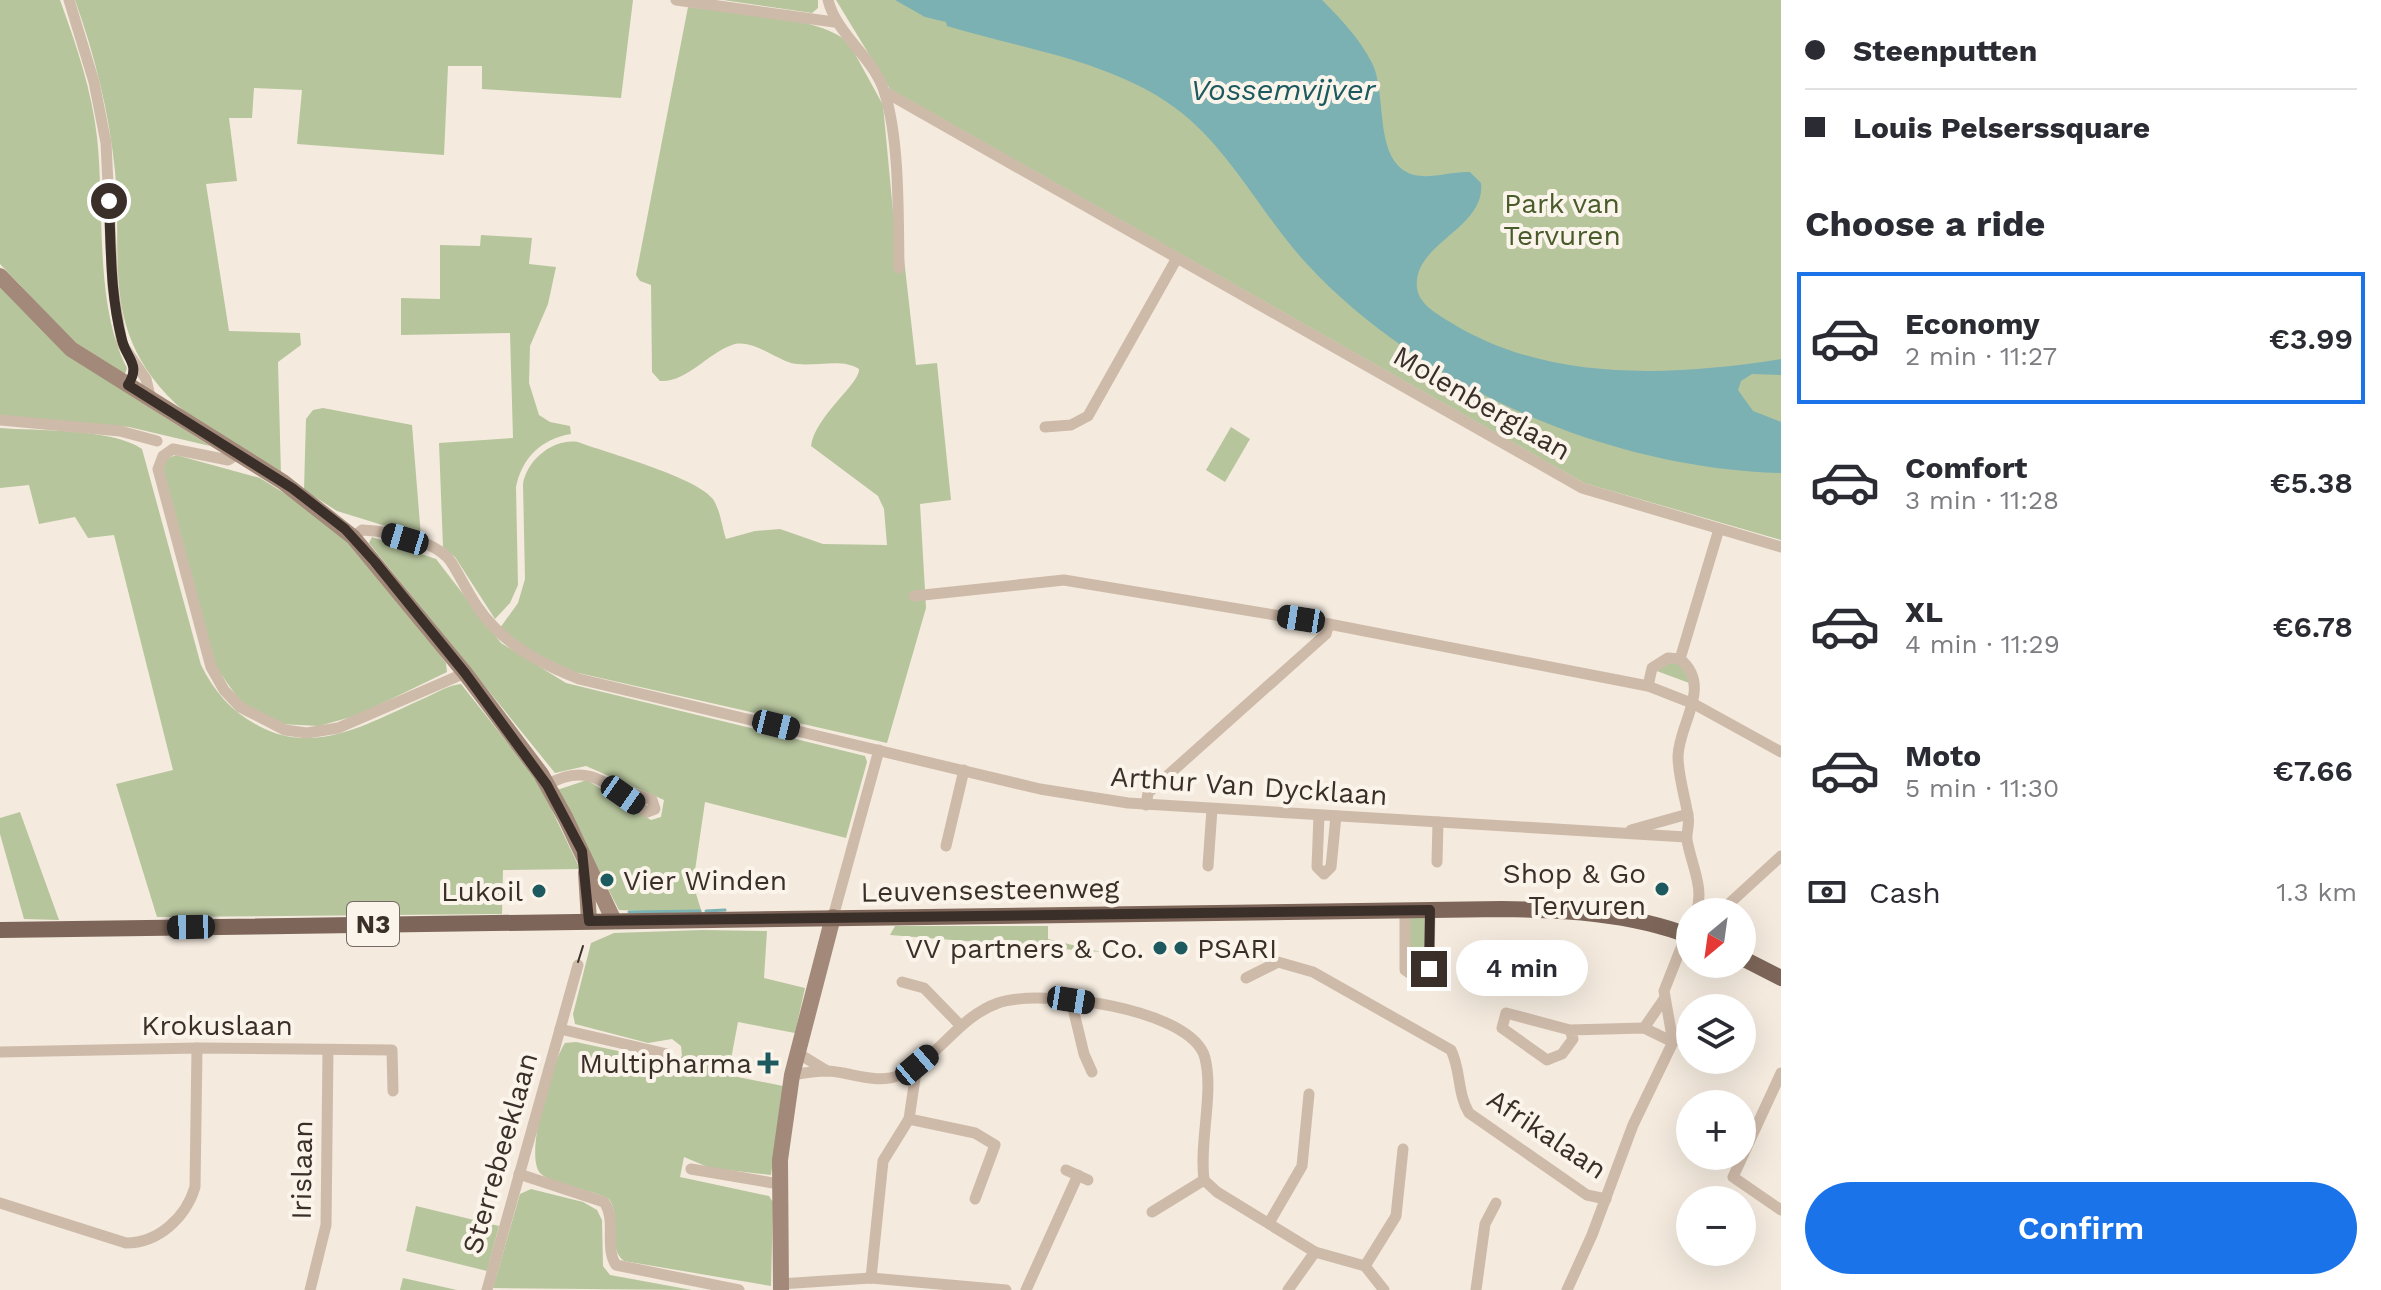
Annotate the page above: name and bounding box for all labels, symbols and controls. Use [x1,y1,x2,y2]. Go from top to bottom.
text: Steenputten [1853,33,2037,68]
water label: Vossemvijver [1191,72,1377,107]
text: Louis Pelserssquare [1853,110,2150,145]
route start [91,183,127,219]
park label: Park van Tervuren [1503,187,1621,252]
text: Choose a ride [1805,203,2045,245]
icon: car [1809,302,1881,374]
text: Economy [1905,306,2040,341]
text: €3.99 [2269,321,2353,356]
street label: Molenberglaan [1387,339,1577,467]
text: 2 min · 11:27 [1905,341,2057,371]
icon: car [1809,446,1881,518]
text: Comfort [1905,450,2027,485]
text: €5.38 [2270,465,2353,500]
text: 3 min · 11:28 [1905,485,2059,515]
car [379,521,431,557]
icon: car [1809,590,1881,662]
text: XL [1905,594,1943,629]
car [1275,603,1327,635]
text: €6.78 [2272,609,2353,644]
text: 4 min · 11:29 [1905,629,2060,659]
car [750,708,802,742]
icon: car [1809,734,1881,806]
text: Moto [1905,738,1981,773]
text: €7.66 [2273,753,2353,788]
street label: Arthur Van Dycklaan [1109,760,1389,812]
car [596,771,650,819]
text: 5 min · 11:30 [1905,773,2059,803]
place label: Shop & Go Tervuren [1503,857,1646,922]
place label: Vier Winden [623,864,787,897]
icon: cash [1805,870,1849,914]
marker: Vier Winden [598,871,616,889]
street label: Leuvensesteenweg [860,871,1120,909]
place label: Lukoil [441,875,523,908]
text: Cash [1869,875,1941,910]
text: 1.3 km [2276,877,2357,907]
marker: Shop & Go Tervuren [1653,880,1671,898]
marker: Lukoil [530,882,548,900]
north arrow [1676,898,1756,978]
map controls [1676,898,1756,1266]
road number: N3 [347,902,399,946]
car [167,915,215,939]
place label: VV partners & Co. [905,932,1144,965]
place label: PSARI [1197,932,1277,965]
marker: VV partners & Co. [1151,939,1169,957]
marker: PSARI [1172,939,1190,957]
callout: 4 min [1457,941,1589,997]
route end [1411,951,1447,987]
text: 4 min [1486,953,1558,983]
car [1045,984,1097,1016]
button: layers [1676,994,1756,1074]
street label: Krokuslaan [141,1009,293,1042]
car [891,1040,943,1090]
place label: Multipharma [579,1047,752,1080]
street label: Sterrebeeklaan [456,1049,544,1257]
marker: Multipharma [759,1054,777,1072]
street label: Afrikalaan [1481,1082,1613,1186]
button: + [1676,1090,1756,1170]
street label: Irislaan [285,1120,319,1220]
button: Confirm [1805,1182,2357,1274]
button: − [1676,1186,1756,1266]

